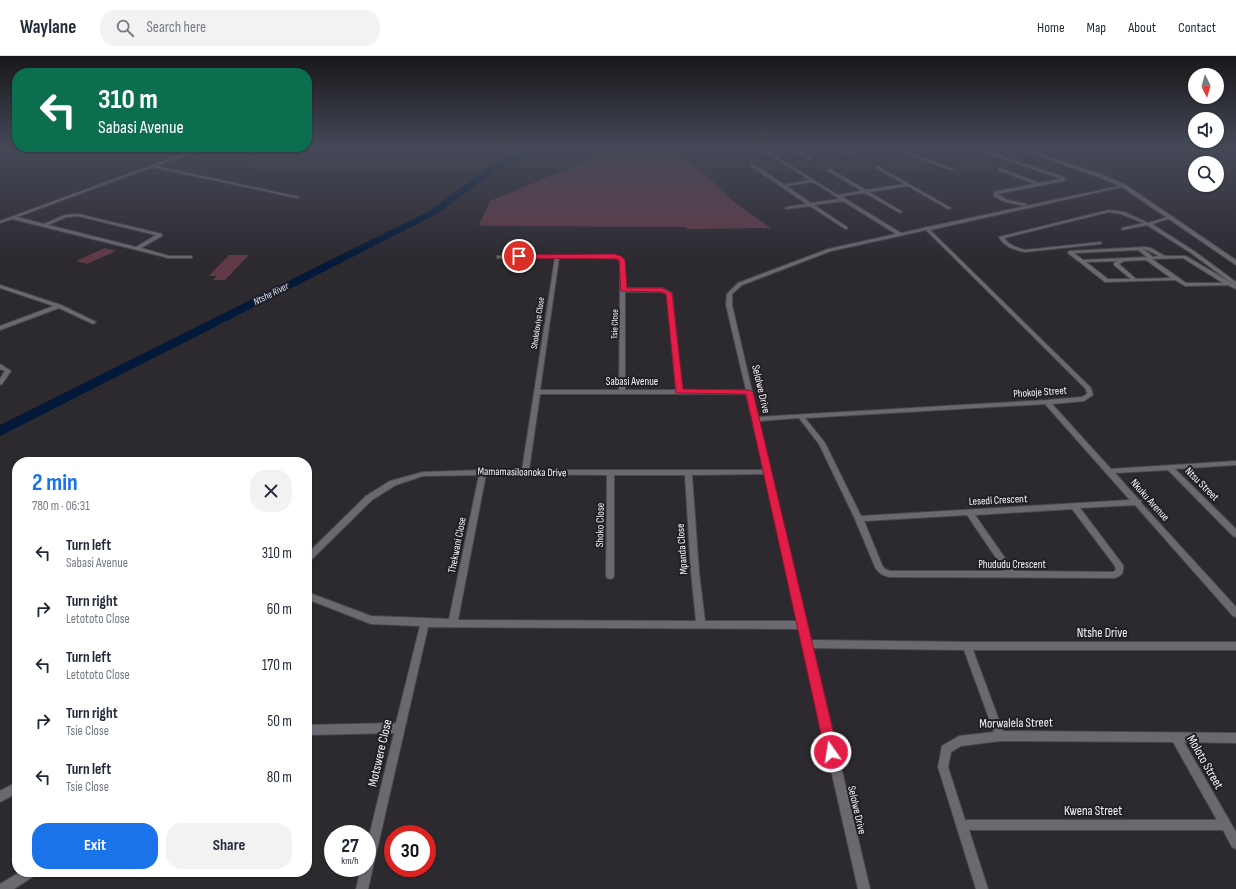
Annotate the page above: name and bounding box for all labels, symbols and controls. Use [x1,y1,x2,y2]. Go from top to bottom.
search box [100,10,380,46]
text: Waylane [20,16,76,39]
icon: search [114,17,136,39]
text: Search here [146,18,206,37]
text: Home [1037,19,1065,36]
text: Map [1087,19,1106,36]
text: About [1128,19,1156,36]
text: Contact [1178,19,1216,36]
north arrow [1188,68,1224,104]
map controls [1188,68,1224,192]
text: 310 m [98,83,158,116]
icon: left [32,84,84,136]
button: sound [1188,112,1224,148]
text: Sabasi Avenue [98,117,184,138]
button: search [1188,156,1224,192]
pin [502,239,536,273]
icon: arrive [508,245,530,267]
water label: Ntshe River [251,280,292,308]
street label: Shololoviya Close [529,296,547,350]
street label: Tsie Close [609,309,621,339]
street label: Selolwe Drive [749,364,773,414]
street label: Sabasi Avenue [606,375,658,388]
street label: Phokoje Street [1013,384,1068,400]
street label: Ntsu Street [1182,464,1222,504]
street label: Mamamasiloanoka Drive [477,465,567,479]
text: 2 min [32,468,78,497]
button: close [250,470,292,512]
street label: Nkuku Avenue [1128,476,1172,524]
street label: Lesedi Crescent [968,492,1028,508]
text: 780 m · 06:31 [32,498,90,514]
street label: Shoko Close [593,503,607,547]
street label: Thekwani Close [445,516,469,574]
street label: Mpanda Close [674,523,690,575]
text: Turn left [66,536,111,555]
icon: left [32,542,54,564]
text: 310 m [262,544,292,563]
text: Sabasi Avenue [66,555,128,571]
street label: Phududu Crescent [978,558,1046,571]
text: Turn right [66,592,118,611]
icon: right [32,598,54,620]
text: 60 m [267,600,292,619]
text: Letototo Close [66,611,130,627]
street label: Ntshe Drive [1077,625,1127,641]
text: Turn left [66,648,111,667]
icon: left [32,654,54,676]
text: 170 m [262,656,292,675]
text: Letototo Close [66,667,130,683]
text: Turn right [66,704,118,723]
icon: right [32,710,54,732]
text: 50 m [267,712,292,731]
street label: Morwalela Street [979,714,1053,732]
street label: Motswere Close [364,718,396,788]
text: Tsie Close [66,723,109,739]
position arrow [810,731,852,773]
street label: Moloto Street [1183,732,1227,792]
text: Turn left [66,760,111,779]
icon: left [32,766,54,788]
text: 80 m [267,768,292,787]
text: Tsie Close [66,779,109,795]
street label: Selolwe Drive [845,785,869,835]
street label: Kwena Street [1064,803,1122,819]
button: Exit [32,823,158,869]
button: Share [166,823,292,869]
speed limit sign: 30 [384,825,436,877]
text: 27 [341,834,359,858]
text: km/h [341,855,359,867]

